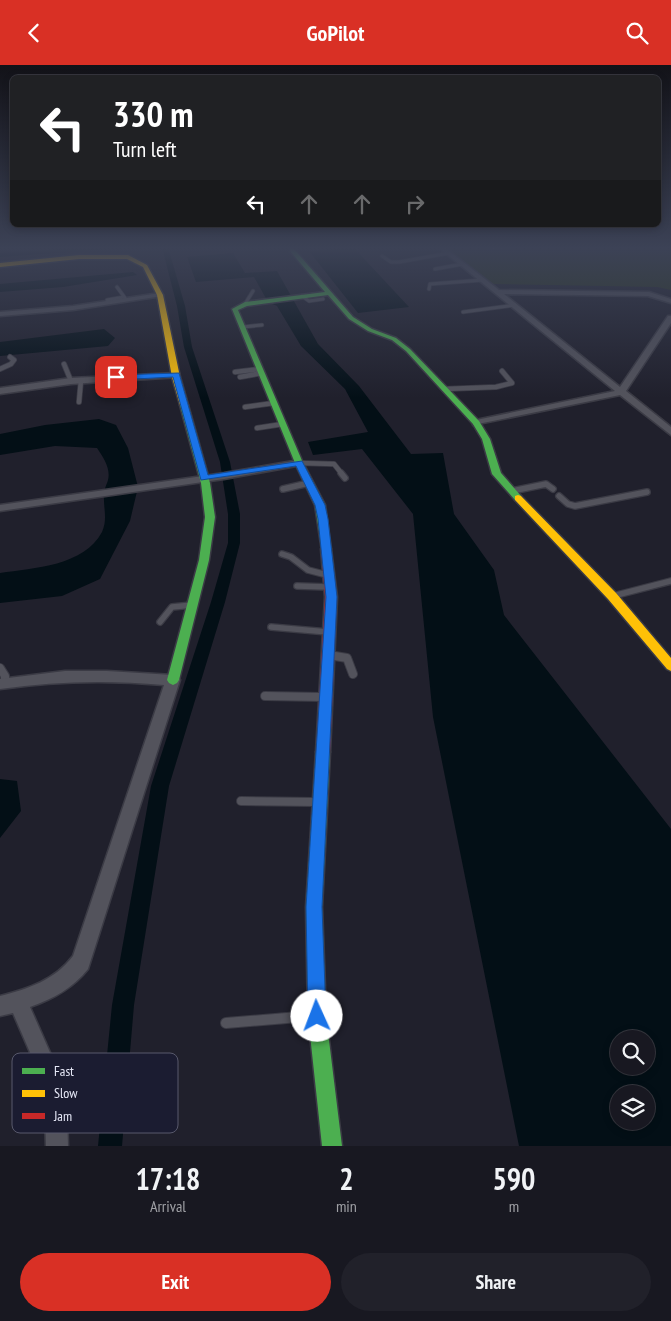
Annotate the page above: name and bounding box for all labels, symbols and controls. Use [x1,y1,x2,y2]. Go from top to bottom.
icon: back [20,19,48,47]
text: GoPilot [307,19,364,47]
icon: search [623,19,651,47]
text: 330 m [113,91,194,137]
icon: left [30,95,95,160]
text: Turn left [113,135,177,163]
icon: left [242,190,270,218]
icon: ahead [295,190,323,218]
icon: ahead [348,190,376,218]
icon: right [401,190,429,218]
pin [95,356,137,398]
icon: arrive [102,363,130,391]
position arrow [290,989,342,1041]
map controls [610,1030,655,1130]
button: search [610,1030,655,1075]
legend [12,1053,178,1133]
text: Fast [54,1062,74,1080]
text: Slow [54,1084,78,1102]
button: layers [610,1085,655,1130]
text: Jam [53,1107,72,1125]
text: 17:18 [136,1159,200,1198]
text: 2 [339,1159,354,1198]
text: 590 [492,1159,535,1198]
text: Arrival [150,1196,186,1216]
text: min [336,1196,357,1216]
text: m [509,1196,519,1216]
button: Exit [20,1253,331,1311]
button: Share [341,1253,651,1311]

